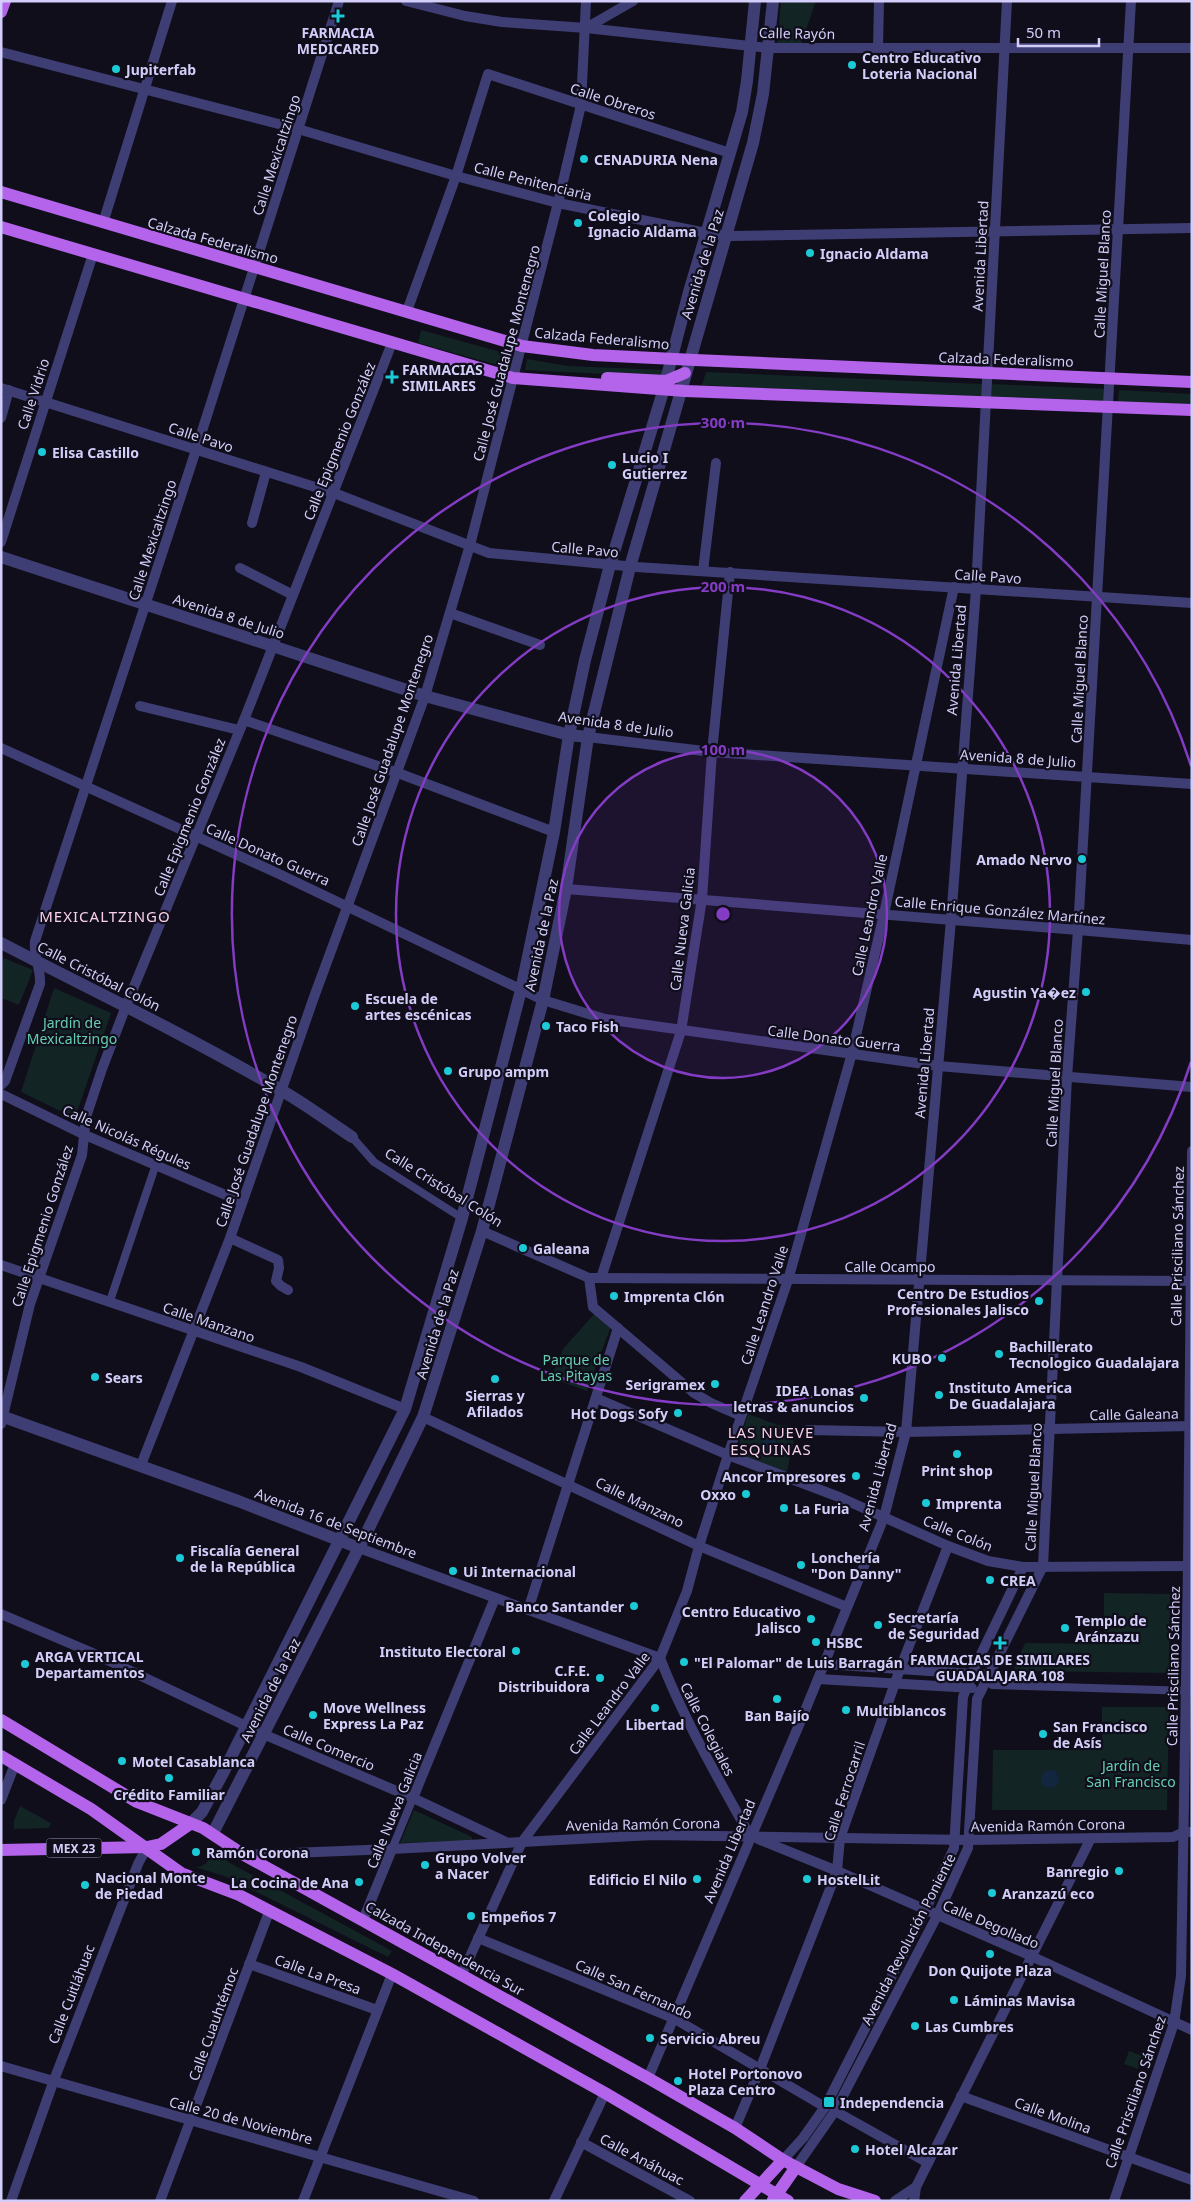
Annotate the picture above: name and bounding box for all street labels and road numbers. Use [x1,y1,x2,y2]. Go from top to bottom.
street label: Calle Rayón [759,23,835,43]
street label: Calle Obreros [568,78,659,124]
street label: Calle Mexicaltzingo [248,92,304,218]
street label: Calle Penitenciaria [472,157,594,205]
street label: Avenida Libertad [968,200,992,312]
street label: Avenida de la Paz [676,206,728,322]
street label: Calle Miguel Blanco [1089,209,1115,339]
street label: Calzada Federalismo [145,212,281,268]
street label: Calle José Guadalupe Montenegro [468,243,544,463]
street label: Calzada Federalismo [534,323,670,353]
street label: Calzada Federalismo [938,347,1074,371]
street label: Calle Vidrio [13,356,53,432]
street label: Calle Epigmenio González [299,359,380,523]
street label: Calle Pavo [166,418,236,456]
street label: Calle Mexicaltzingo [124,477,180,603]
street label: Calle Pavo [551,537,619,561]
street label: Calle Pavo [954,564,1022,588]
street label: Avenida 8 de Julio [171,589,287,643]
street label: Avenida Libertad [942,604,970,716]
street label: Calle Miguel Blanco [1066,614,1092,744]
street label: Calle José Guadalupe Montenegro [347,631,437,849]
street label: Avenida 8 de Julio [557,706,675,742]
street label: Calle Epigmenio González [149,735,230,899]
street label: Avenida 8 de Julio [959,744,1077,772]
street label: Calle Donato Guerra [203,818,333,890]
street label: Calle Leandro Valle [847,852,891,978]
street label: Calle Nueva Galicia [665,866,699,992]
street label: Avenida de la Paz [520,877,562,993]
street label: Calle Enrique González Martínez [894,891,1107,929]
street label: Calle Cristóbal Colón [34,937,164,1015]
street label: Avenida Libertad [910,1007,938,1119]
street label: Calle José Guadalupe Montenegro [211,1012,301,1230]
street label: Calle Miguel Blanco [1041,1018,1067,1148]
street label: Calle Donato Guerra [766,1020,902,1056]
street label: Calle Nicolás Régules [60,1100,195,1174]
street label: Calle Epigmenio González [7,1142,77,1309]
street label: Calle Cristóbal Colón [381,1143,507,1231]
street label: Calle Prisciliano Sánchez [1166,1165,1188,1326]
street label: Calle Leandro Valle [736,1243,792,1367]
street label: Calle Ocampo [844,1257,936,1276]
street label: Avenida de la Paz [411,1266,463,1382]
street label: Calle Manzano [160,1297,258,1347]
street label: Calle Galeana [1089,1404,1179,1424]
street label: Avenida Libertad [853,1421,901,1533]
street label: Calle Miguel Blanco [1020,1422,1046,1552]
street label: Calle Manzano [593,1472,687,1532]
street label: Avenida 16 de Septiembre [252,1483,420,1563]
street label: Calle Colón [920,1510,996,1556]
street label: Calle Prisciliano Sánchez [1162,1585,1184,1746]
street label: Avenida de la Paz [236,1634,305,1745]
street label: Calle Leandro Valle [564,1647,654,1758]
street label: Calle Colegiales [676,1679,740,1779]
street label: Calle Comercio [280,1719,378,1775]
street label: Calle Ferrocarril [819,1739,869,1843]
street label: Calle Nueva Galicia [362,1749,426,1871]
street label: Avenida Libertad [699,1796,759,1906]
street label: Avenida Ramón Corona [566,1813,720,1835]
street label: Avenida Ramón Corona [971,1814,1125,1836]
road number: MEX 23 [46,1839,102,1858]
street label: Avenida Revolución Poniente [856,1850,960,2028]
street label: Calle Degollado [940,1895,1042,1953]
street label: Calzada Independencia Sur [362,1896,528,2000]
street label: Calle Cuitláhuac [43,1941,99,2046]
street label: Calle La Presa [272,1950,364,1998]
street label: Calle San Fernando [572,1955,696,2023]
street label: Calle Cuauhtémoc [184,1964,242,2083]
street label: Calle Prisciliano Sánchez [1100,2013,1170,2171]
street label: Calle 20 de Noviembre [167,2092,315,2148]
street label: Calle Molina [1012,2092,1094,2138]
street label: Calle Anáhuac [597,2129,688,2189]

